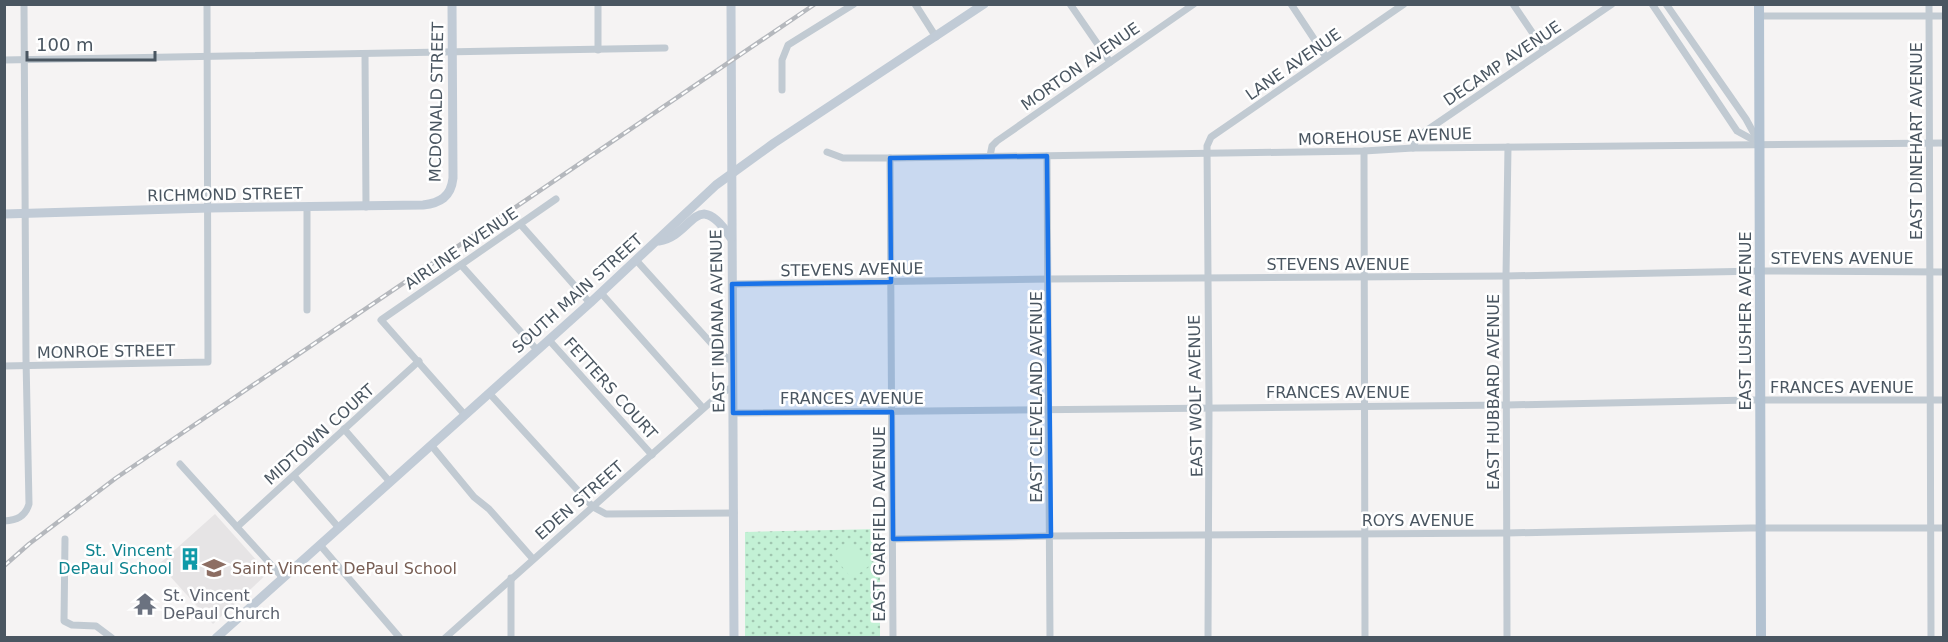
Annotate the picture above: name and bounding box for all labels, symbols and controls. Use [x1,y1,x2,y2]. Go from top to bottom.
street label: DECAMP AVENUE [1440,17,1565,110]
street label: MORTON AVENUE [1017,18,1143,114]
street label: MCDONALD STREET [426,22,447,182]
scale bar [27,24,154,62]
street label: LANE AVENUE [1242,24,1345,104]
text: 100 m [36,34,94,55]
street label: EAST DINEHART AVENUE [1907,42,1926,240]
street label: MOREHOUSE AVENUE [1298,124,1472,149]
street label: RICHMOND STREET [147,184,303,205]
street label: AIRLINE AVENUE [401,204,521,293]
street label: EAST INDIANA AVENUE [706,229,729,413]
street label: SOUTH MAIN STREET [508,230,647,357]
street label: EAST LUSHER AVENUE [1736,231,1755,411]
street label: STEVENS AVENUE [1770,249,1914,268]
street label: STEVENS AVENUE [1266,255,1410,274]
street label: STEVENS AVENUE [780,259,924,280]
street label: EAST CLEVELAND AVENUE [1027,291,1046,503]
street label: EAST HUBBARD AVENUE [1484,294,1503,490]
street label: EAST WOLF AVENUE [1185,315,1206,477]
street label: FETTERS COURT [560,334,661,443]
street label: MONROE STREET [37,341,176,362]
street label: FRANCES AVENUE [1770,378,1914,397]
street label: MIDTOWN COURT [260,380,378,489]
street label: FRANCES AVENUE [1266,383,1410,402]
street label: FRANCES AVENUE [780,389,924,408]
street label: EAST GARFIELD AVENUE [870,426,889,622]
street label: EDEN STREET [531,457,627,544]
street label: ROYS AVENUE [1362,511,1474,530]
place label: St. Vincent DePaul School [58,541,172,578]
building icon: St. Vincent DePaul School [177,546,203,572]
school or university icon: Saint Vincent DePaul School [201,555,227,581]
place label: Saint Vincent DePaul School [232,559,457,578]
place label: St. Vincent DePaul Church [163,586,280,623]
temple icon: St. Vincent DePaul Church [132,591,158,617]

